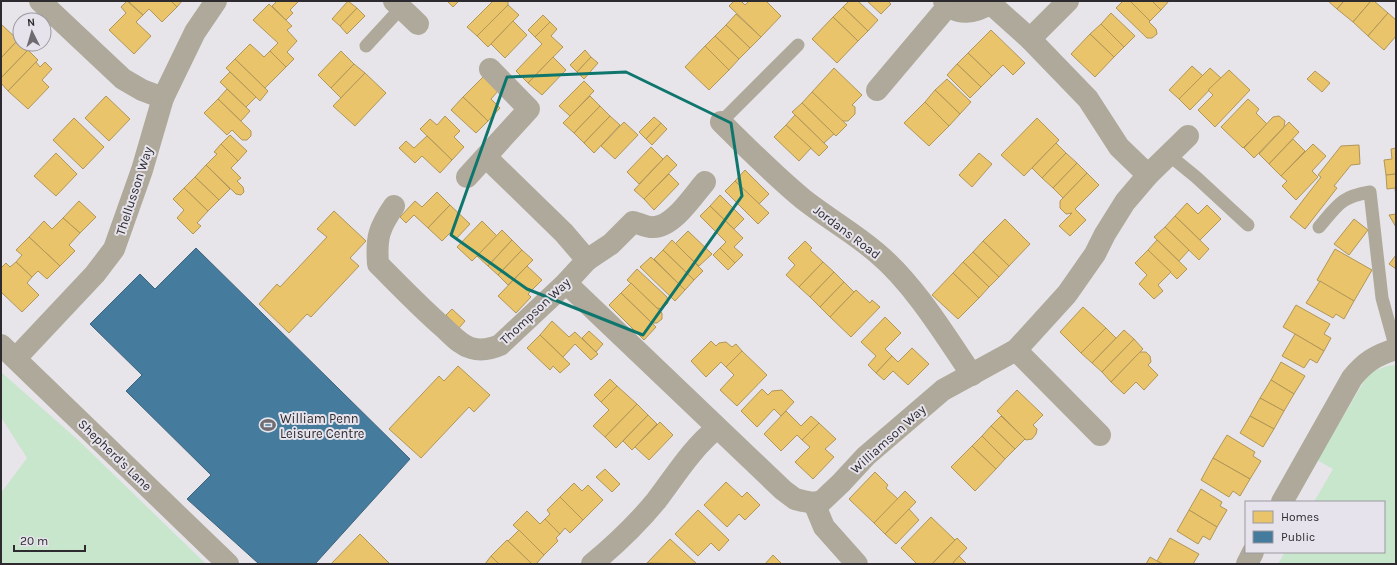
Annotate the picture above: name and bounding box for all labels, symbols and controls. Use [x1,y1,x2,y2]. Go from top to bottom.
north arrow [12,12,52,52]
text: N [27,16,36,29]
street label: Thellusson Way [113,145,155,237]
street label: Jordans Road [811,202,883,262]
street label: Thompson Way [497,275,573,347]
street label: Williamson Way [848,402,928,476]
place label: William Penn Leisure Centre [280,411,365,441]
street label: Shepherd's Lane [75,416,155,494]
sports icon: William Penn Leisure Centre [259,416,277,434]
legend [1245,501,1385,553]
text: Homes [1281,510,1319,524]
scale bar [14,527,85,553]
text: Public [1281,530,1315,544]
text: 20 m [20,534,48,548]

